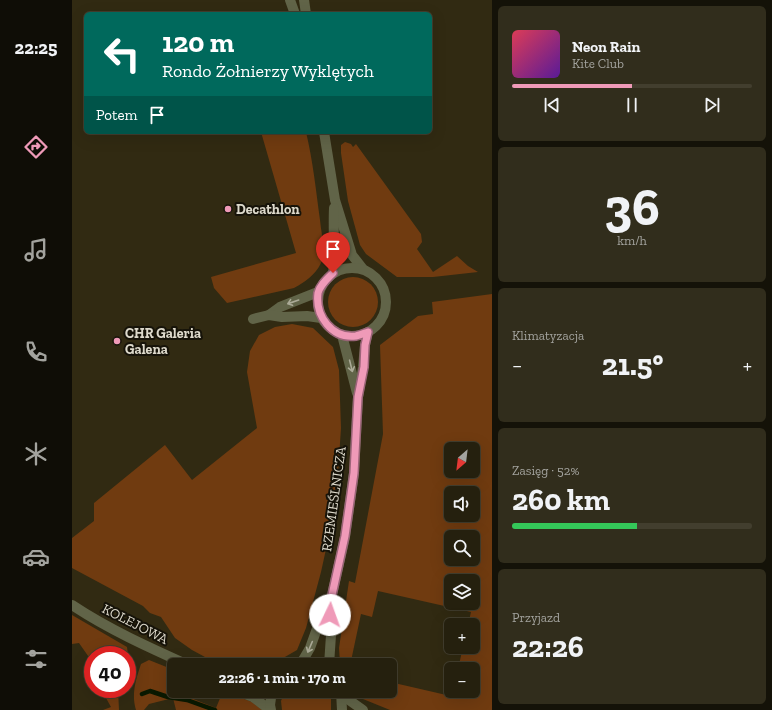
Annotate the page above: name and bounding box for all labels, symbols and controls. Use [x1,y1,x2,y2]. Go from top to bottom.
text: 120 m [162,26,234,59]
icon: left [96,28,148,80]
text: 22:25 [15,37,57,59]
text: Neon Rain [572,38,640,56]
text: Kite Club [572,56,624,71]
text: Rondo Żołnierzy Wyklętych [162,60,374,82]
icon: previous [541,94,563,116]
icon: pause [621,94,643,116]
icon: next [701,94,723,116]
icon: arrive [146,104,168,126]
text: Potem [96,106,138,124]
icon: directions [22,133,50,161]
text: 36 [604,176,660,238]
place label: Decathlon [236,201,300,218]
marker: Decathlon [223,204,233,214]
pin [316,232,350,273]
text: km/h [617,233,647,248]
icon: music [22,236,50,264]
icon: arrive [322,238,344,260]
one-way arrow [286,299,299,306]
place label: CHR Galeria Galena [125,325,201,358]
text: Klimatyzacja [512,328,584,343]
marker: CHR Galeria Galena [112,336,122,346]
icon: phone [22,338,50,366]
text: 21.5° [602,347,663,383]
text: − [512,352,522,379]
text: + [743,352,752,379]
one-way arrow [347,359,355,372]
icon: climate [22,440,50,468]
north arrow [444,442,480,478]
map controls [444,442,480,698]
street label: RZEMIEŚLNICZA [318,444,350,553]
text: Zasięg · 52% [512,463,579,478]
text: 260 km [512,482,610,518]
button: sound [444,486,480,522]
button: search [444,530,480,566]
icon: car [22,543,50,571]
button: layers [444,574,480,610]
position arrow [309,594,351,636]
street label: KOLEJOWA [99,600,172,648]
text: Przyjazd [512,610,560,625]
button: + [444,618,480,654]
text: 22:26 [512,629,584,665]
one-way arrow [306,641,313,653]
icon: filters [22,645,50,673]
speed limit sign: 40 [84,646,136,698]
button: − [444,662,480,698]
text: 22:26 · 1 min · 170 m [218,669,346,687]

